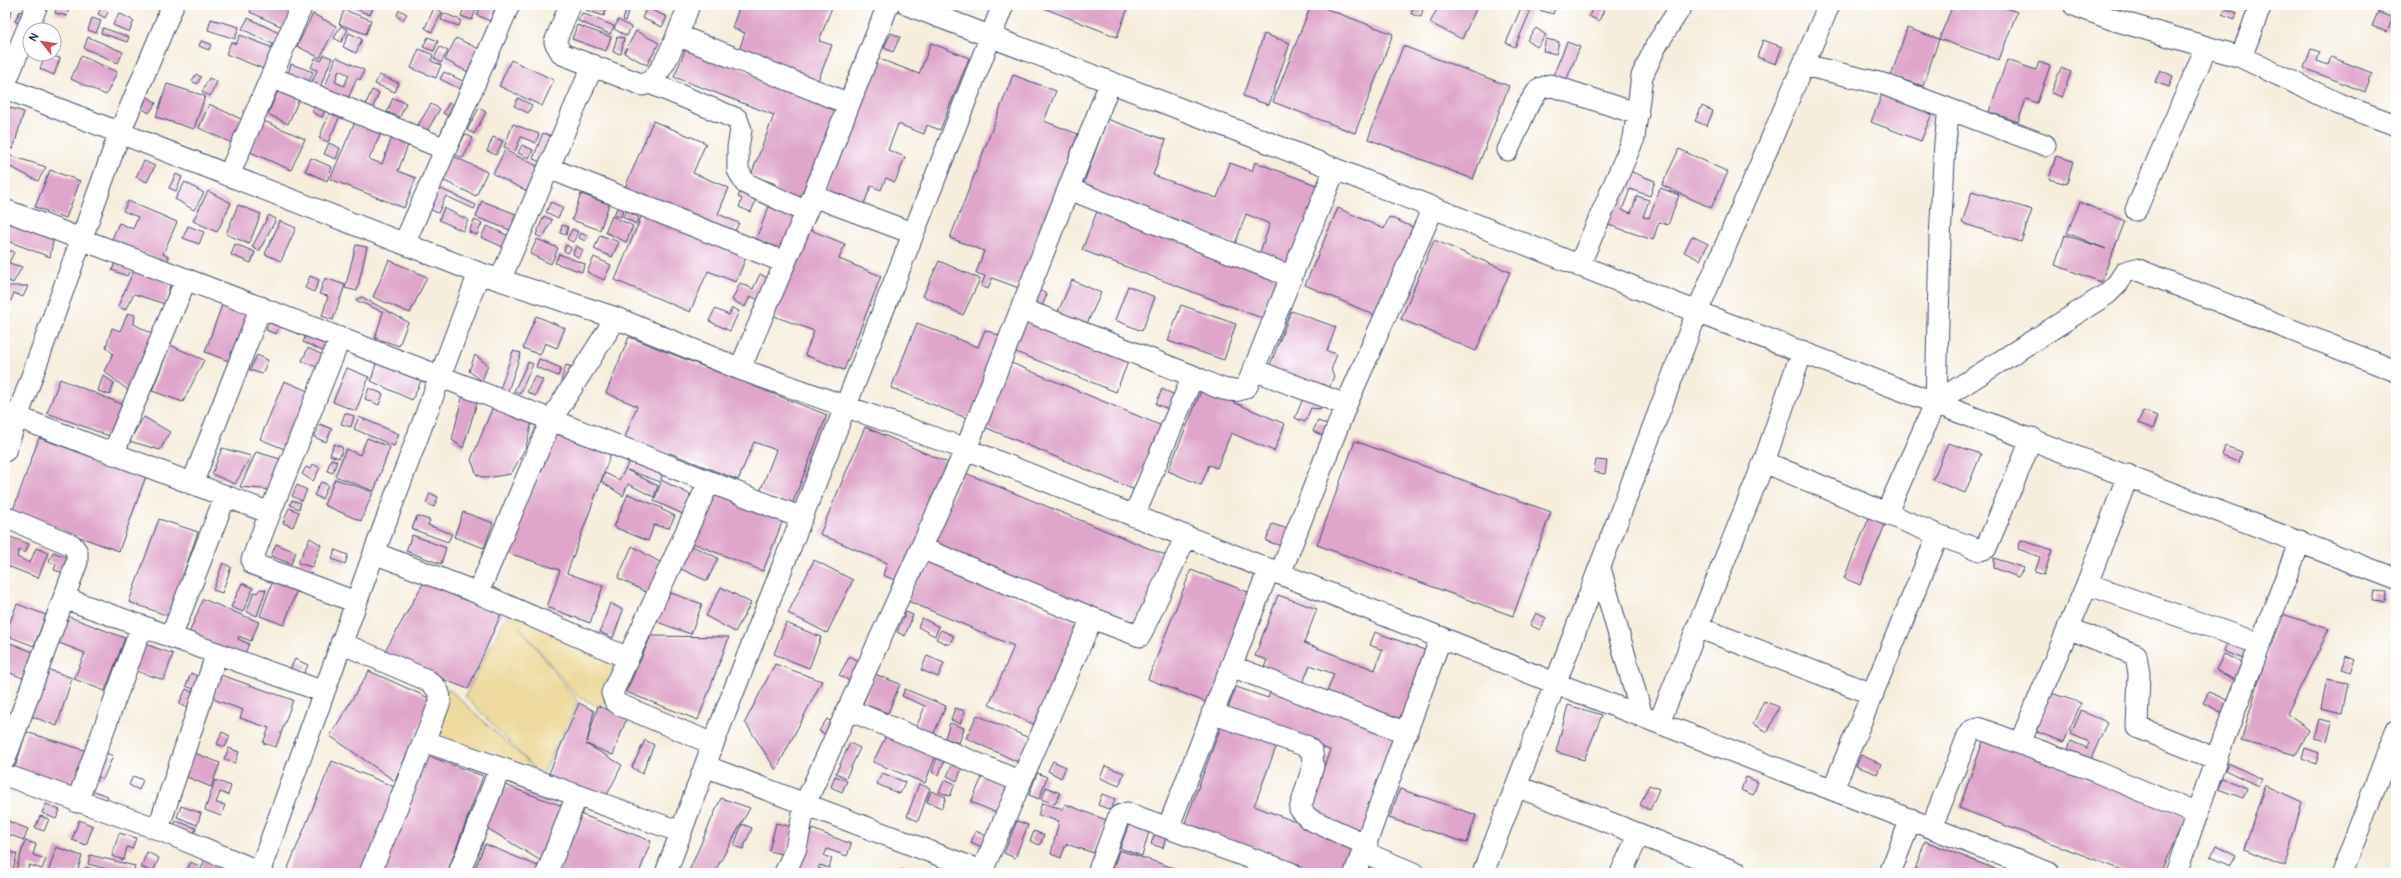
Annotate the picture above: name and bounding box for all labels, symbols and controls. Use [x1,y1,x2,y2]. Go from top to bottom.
north arrow [22,22,62,62]
text: N [26,30,42,44]

